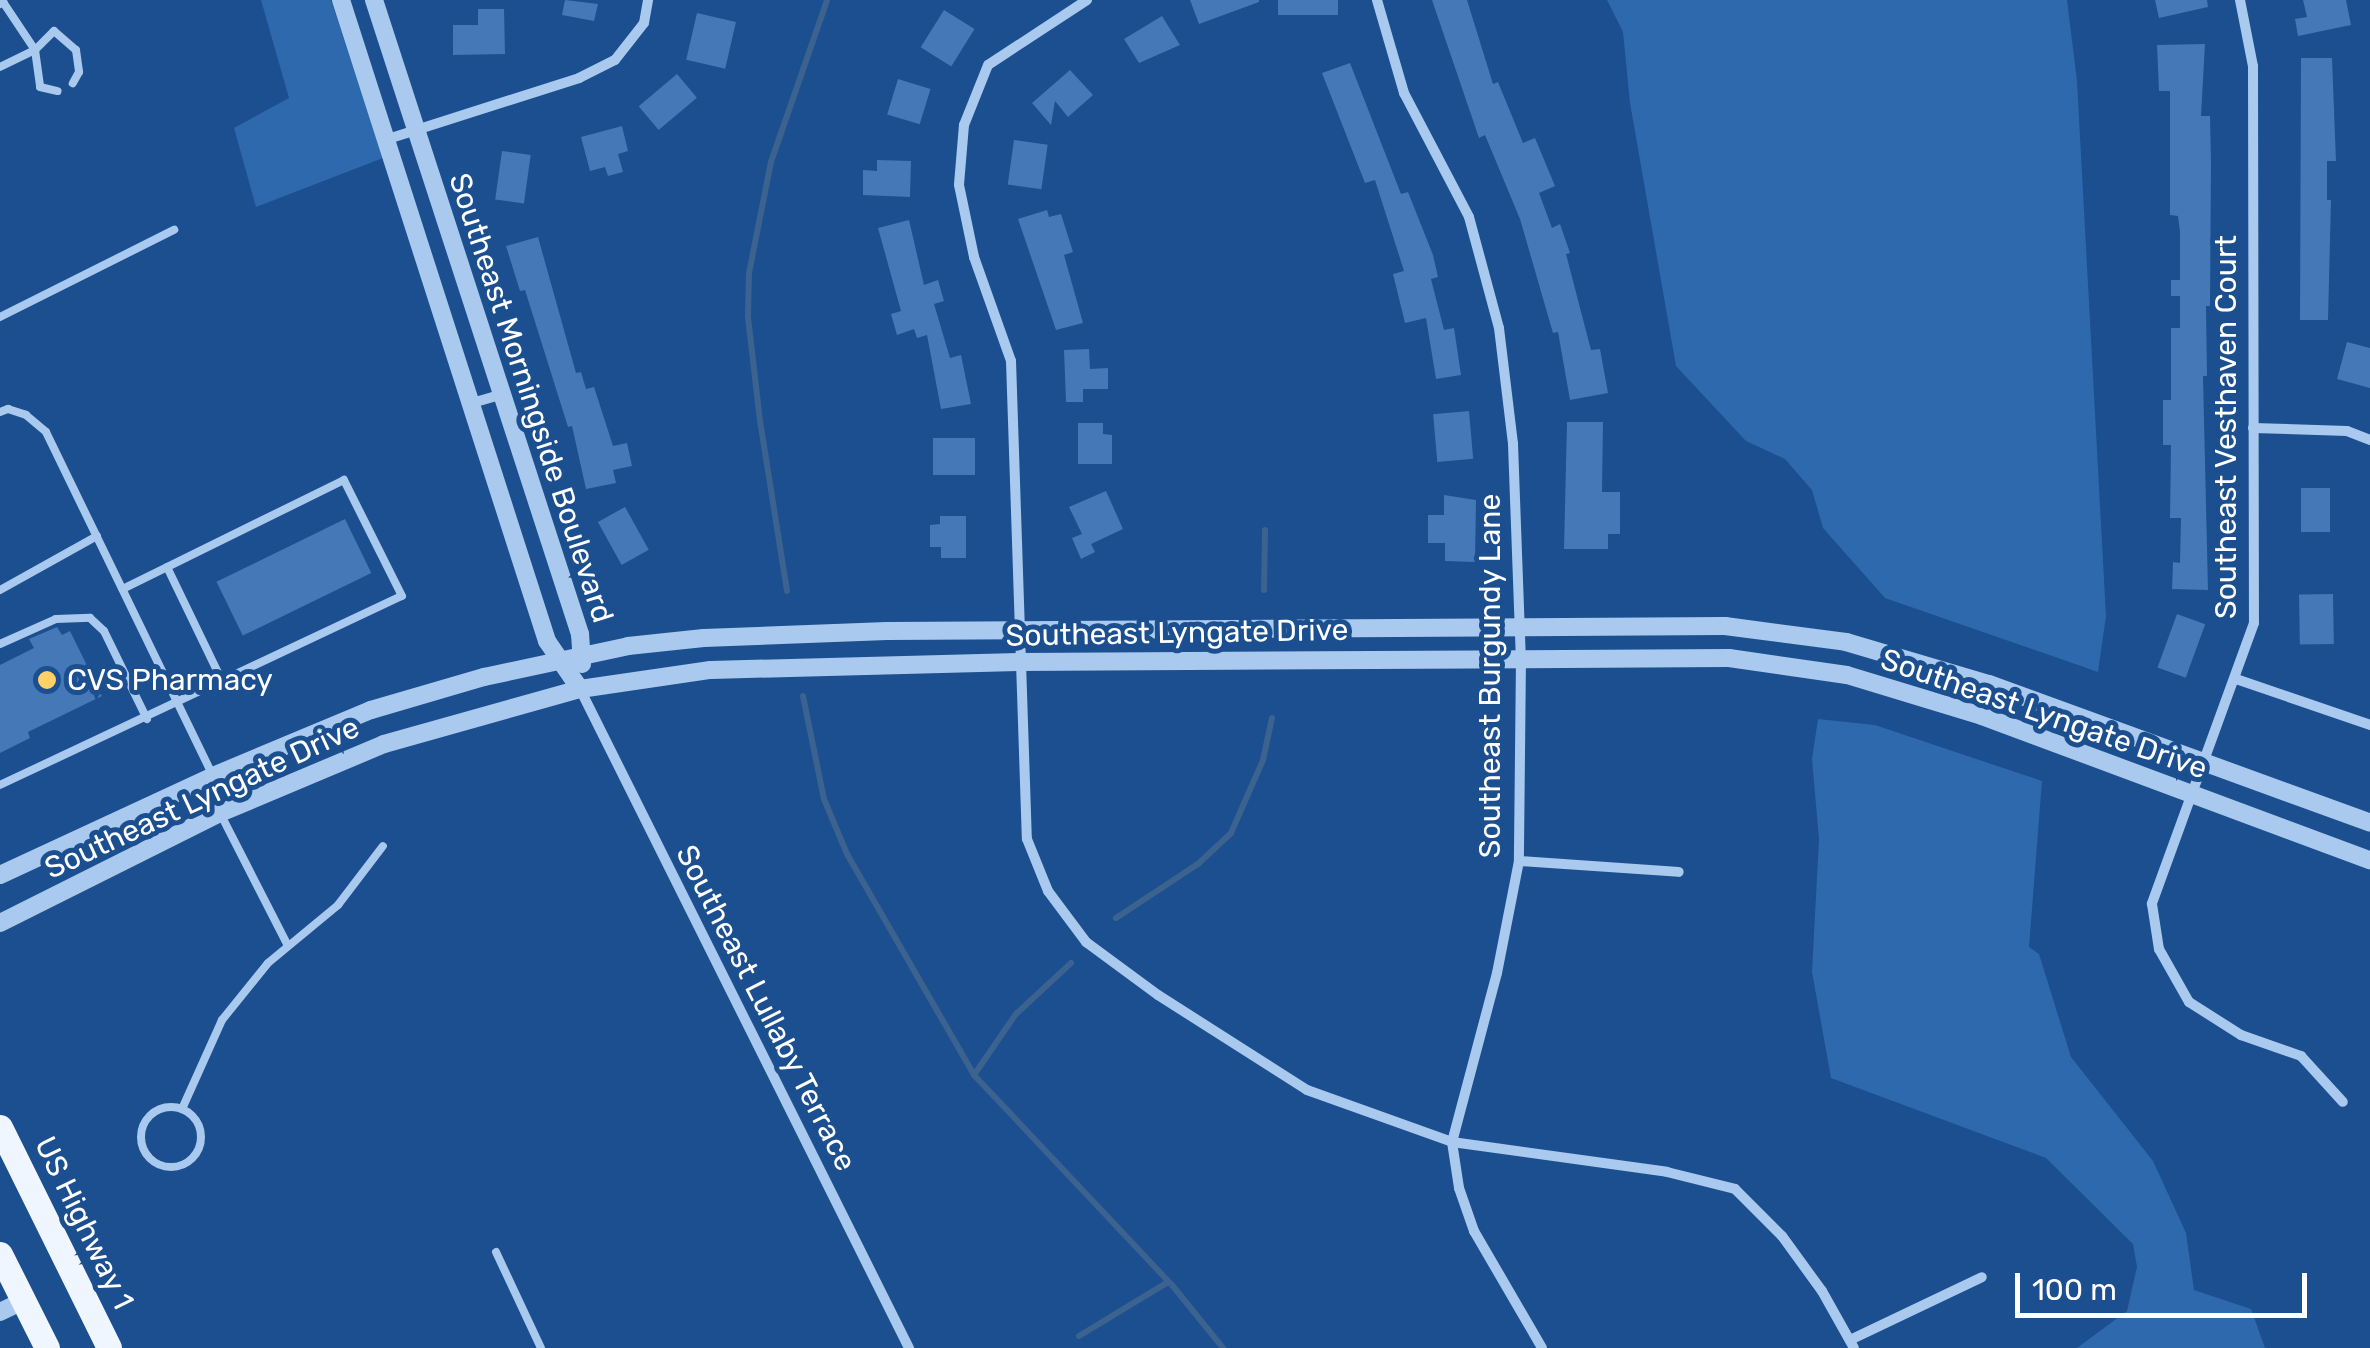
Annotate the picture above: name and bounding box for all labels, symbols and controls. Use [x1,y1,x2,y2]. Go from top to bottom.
street label: Southeast Morningside Boulevard [441,169,621,627]
street label: Southeast Vesthaven Court [2208,235,2244,619]
street label: Southeast Burgundy Lane [1472,493,1508,859]
street label: Southeast Lyngate Drive [1005,612,1349,654]
street label: Southeast Lyngate Drive [1876,641,2212,787]
place label: CVS Pharmacy [67,662,273,698]
marker: CVS Pharmacy [36,669,58,691]
street label: Southeast Lyngate Drive [39,709,365,887]
street label: Southeast Lullaby Terrace [668,838,864,1178]
street label: US Highway 1 [27,1131,141,1315]
scale bar [2020,1253,2312,1315]
text: 100 m [2032,1272,2117,1308]

